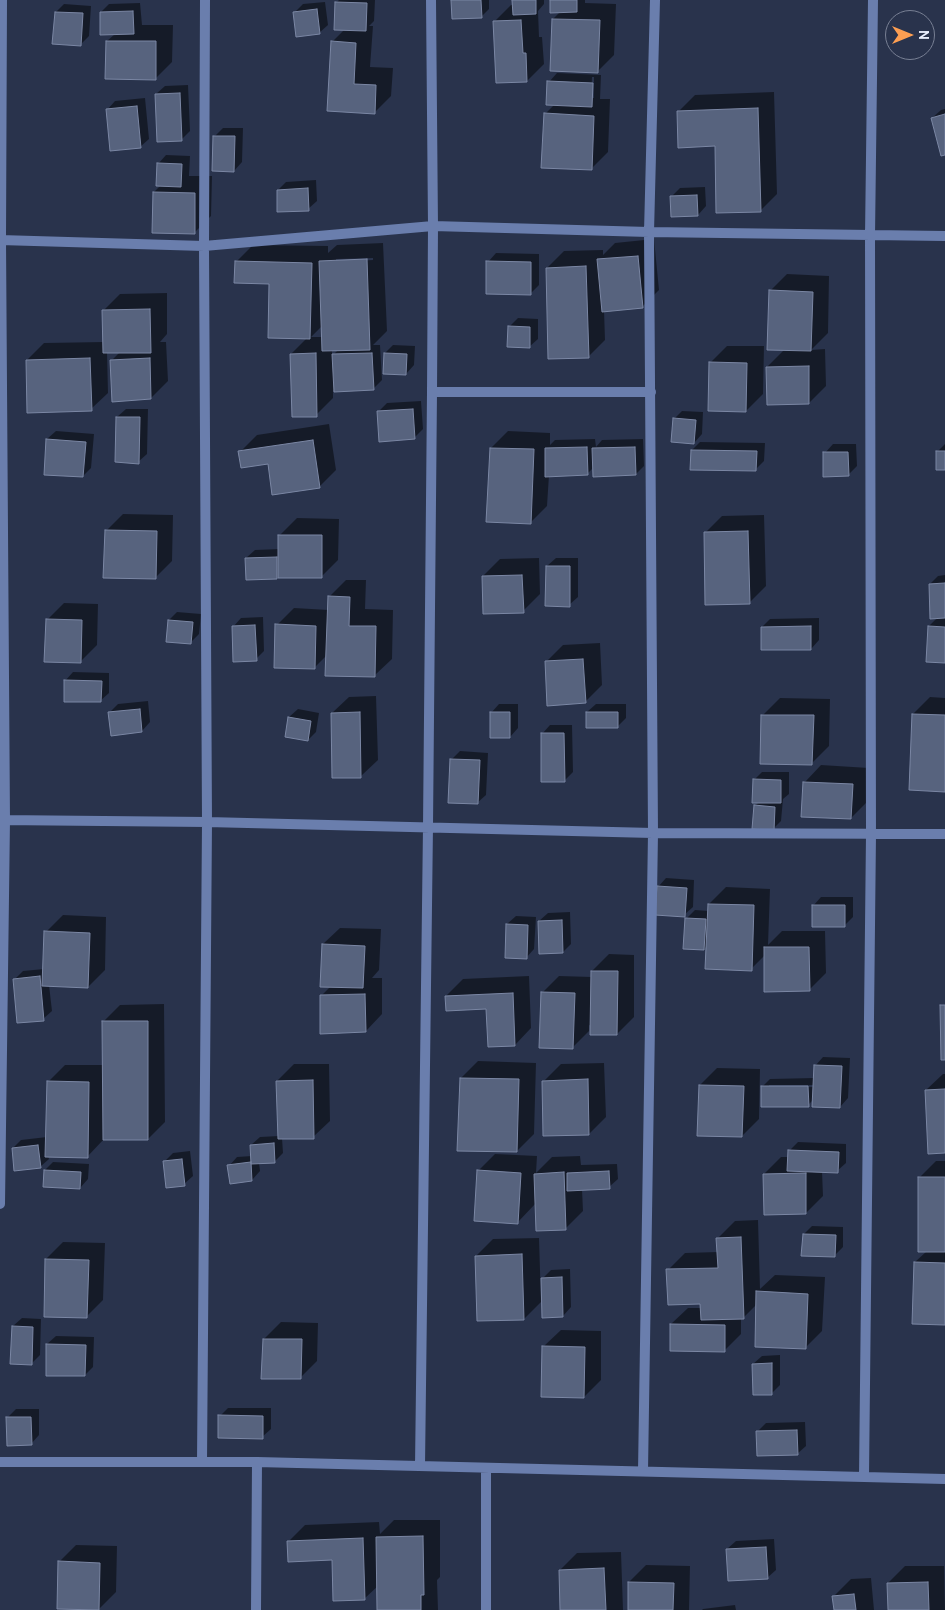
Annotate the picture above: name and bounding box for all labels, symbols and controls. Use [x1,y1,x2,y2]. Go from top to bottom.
north arrow [885,10,935,60]
text: N [915,30,933,40]

